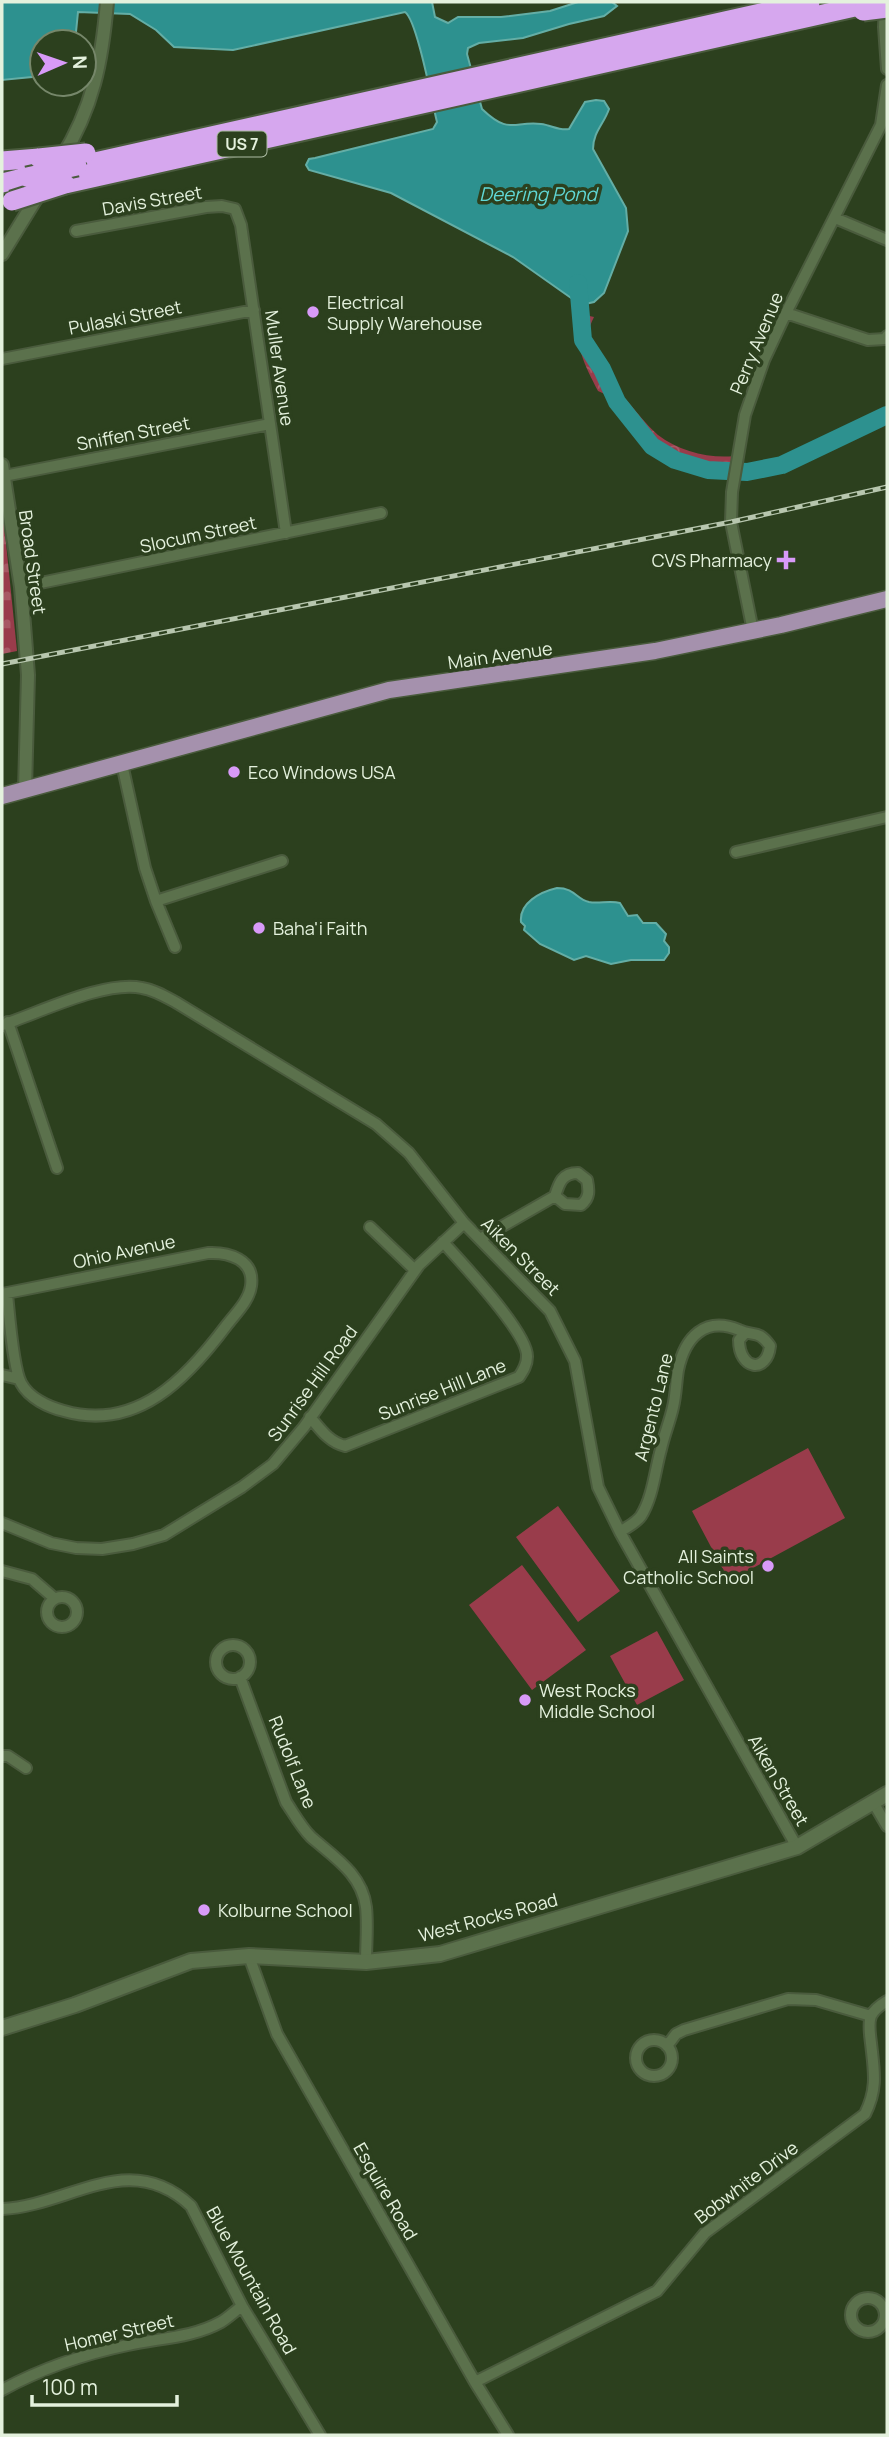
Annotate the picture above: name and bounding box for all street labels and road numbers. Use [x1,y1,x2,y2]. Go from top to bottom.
road number: US 7 [218,132,266,156]
street label: Davis Street [100,179,204,221]
street label: Perry Avenue [724,288,788,398]
street label: Pulaski Street [66,294,184,340]
street label: Muller Avenue [260,309,300,427]
street label: Sniffen Street [74,410,192,456]
street label: Broad Street [14,508,52,616]
street label: Slocum Street [138,510,258,558]
street label: Main Avenue [446,636,554,674]
street label: Aiken Street [477,1212,565,1300]
street label: Ohio Avenue [71,1228,177,1274]
street label: Sunrise Hill Road [262,1320,362,1446]
street label: Argento Lane [628,1350,678,1464]
street label: Sunrise Hill Lane [375,1352,509,1426]
street label: Rudolf Lane [264,1712,322,1812]
street label: Aiken Street [743,1730,815,1830]
street label: West Rocks Road [416,1887,560,1947]
street label: Bobwhite Drive [689,2135,803,2229]
street label: Esquire Road [349,2138,423,2244]
street label: Blue Mountain Road [201,2202,303,2358]
street label: Homer Street [62,2308,176,2356]

